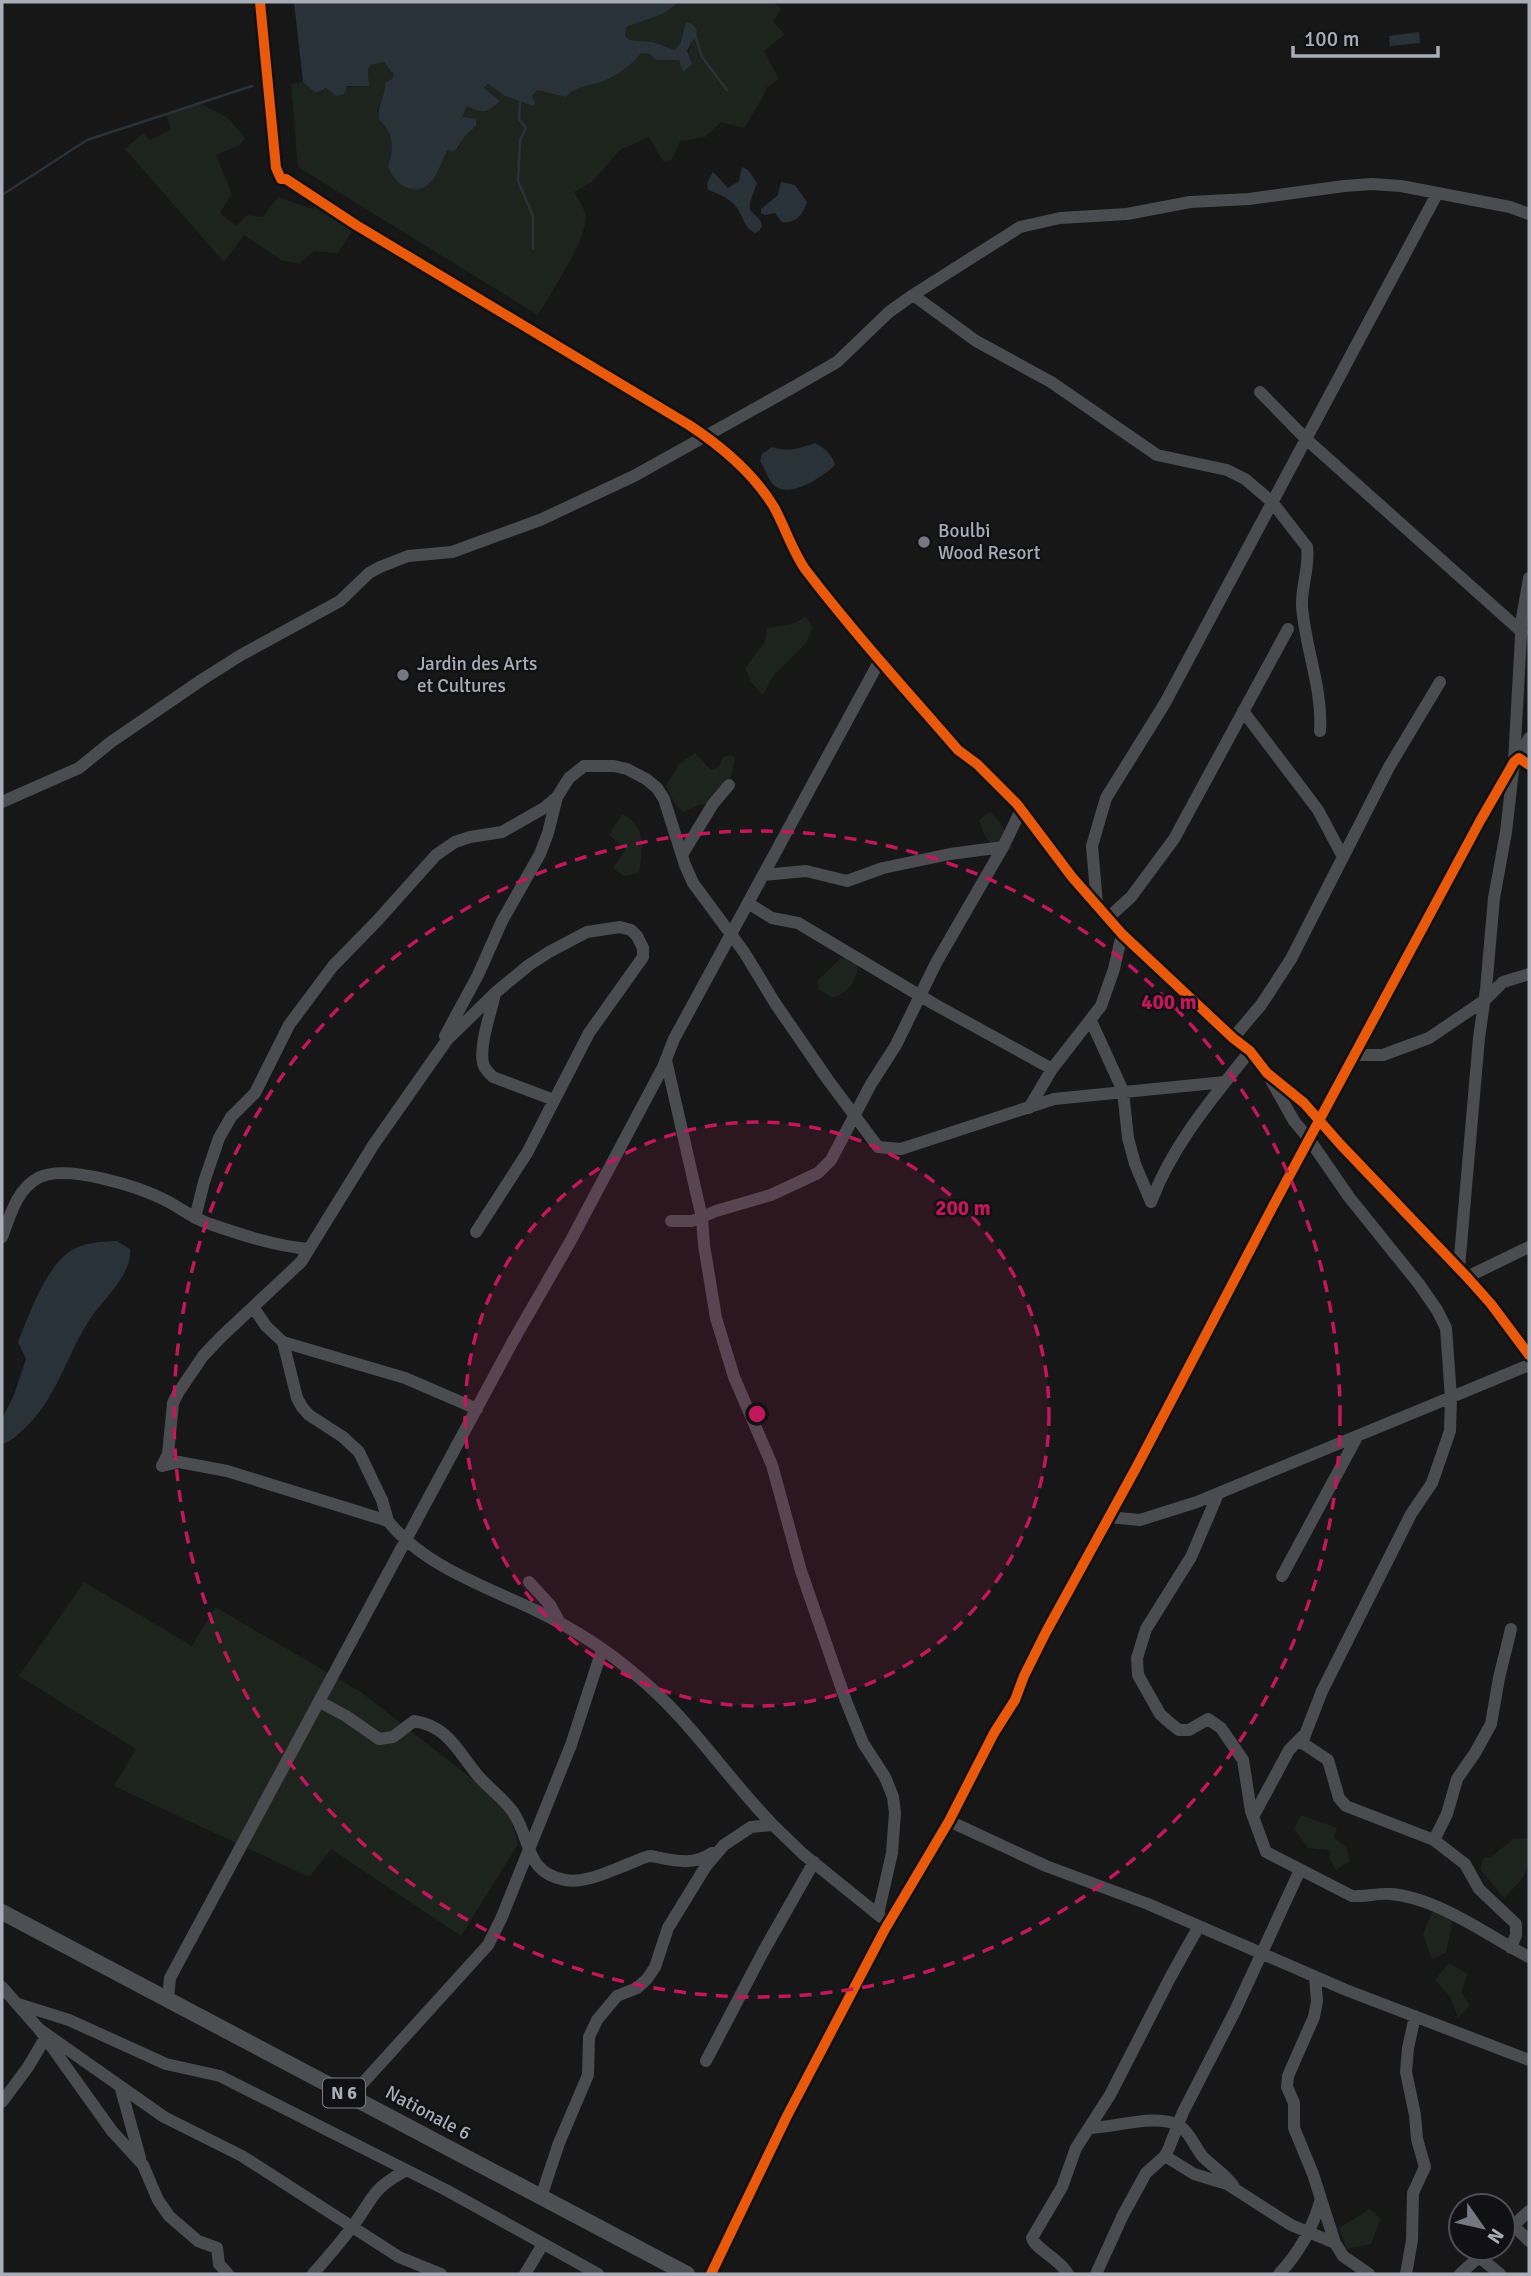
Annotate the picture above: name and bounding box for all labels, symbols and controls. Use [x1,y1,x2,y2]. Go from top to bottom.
scale bar [1293,14,1438,58]
text: 100 m [1304,26,1359,52]
place label: Boulbi Wood Resort [938,519,1041,565]
marker: Boulbi Wood Resort [916,534,932,550]
place label: Jardin des Arts et Cultures [417,652,537,698]
marker: Jardin des Arts et Cultures [395,667,411,683]
text: 400 m [1141,989,1197,1015]
text: 200 m [935,1195,991,1221]
centre of rings [745,1402,769,1426]
road number: N 6 [323,2078,365,2108]
street label: Nationale 6 [381,2080,475,2146]
north arrow [1447,2192,1517,2262]
text: N [1482,2224,1509,2248]

